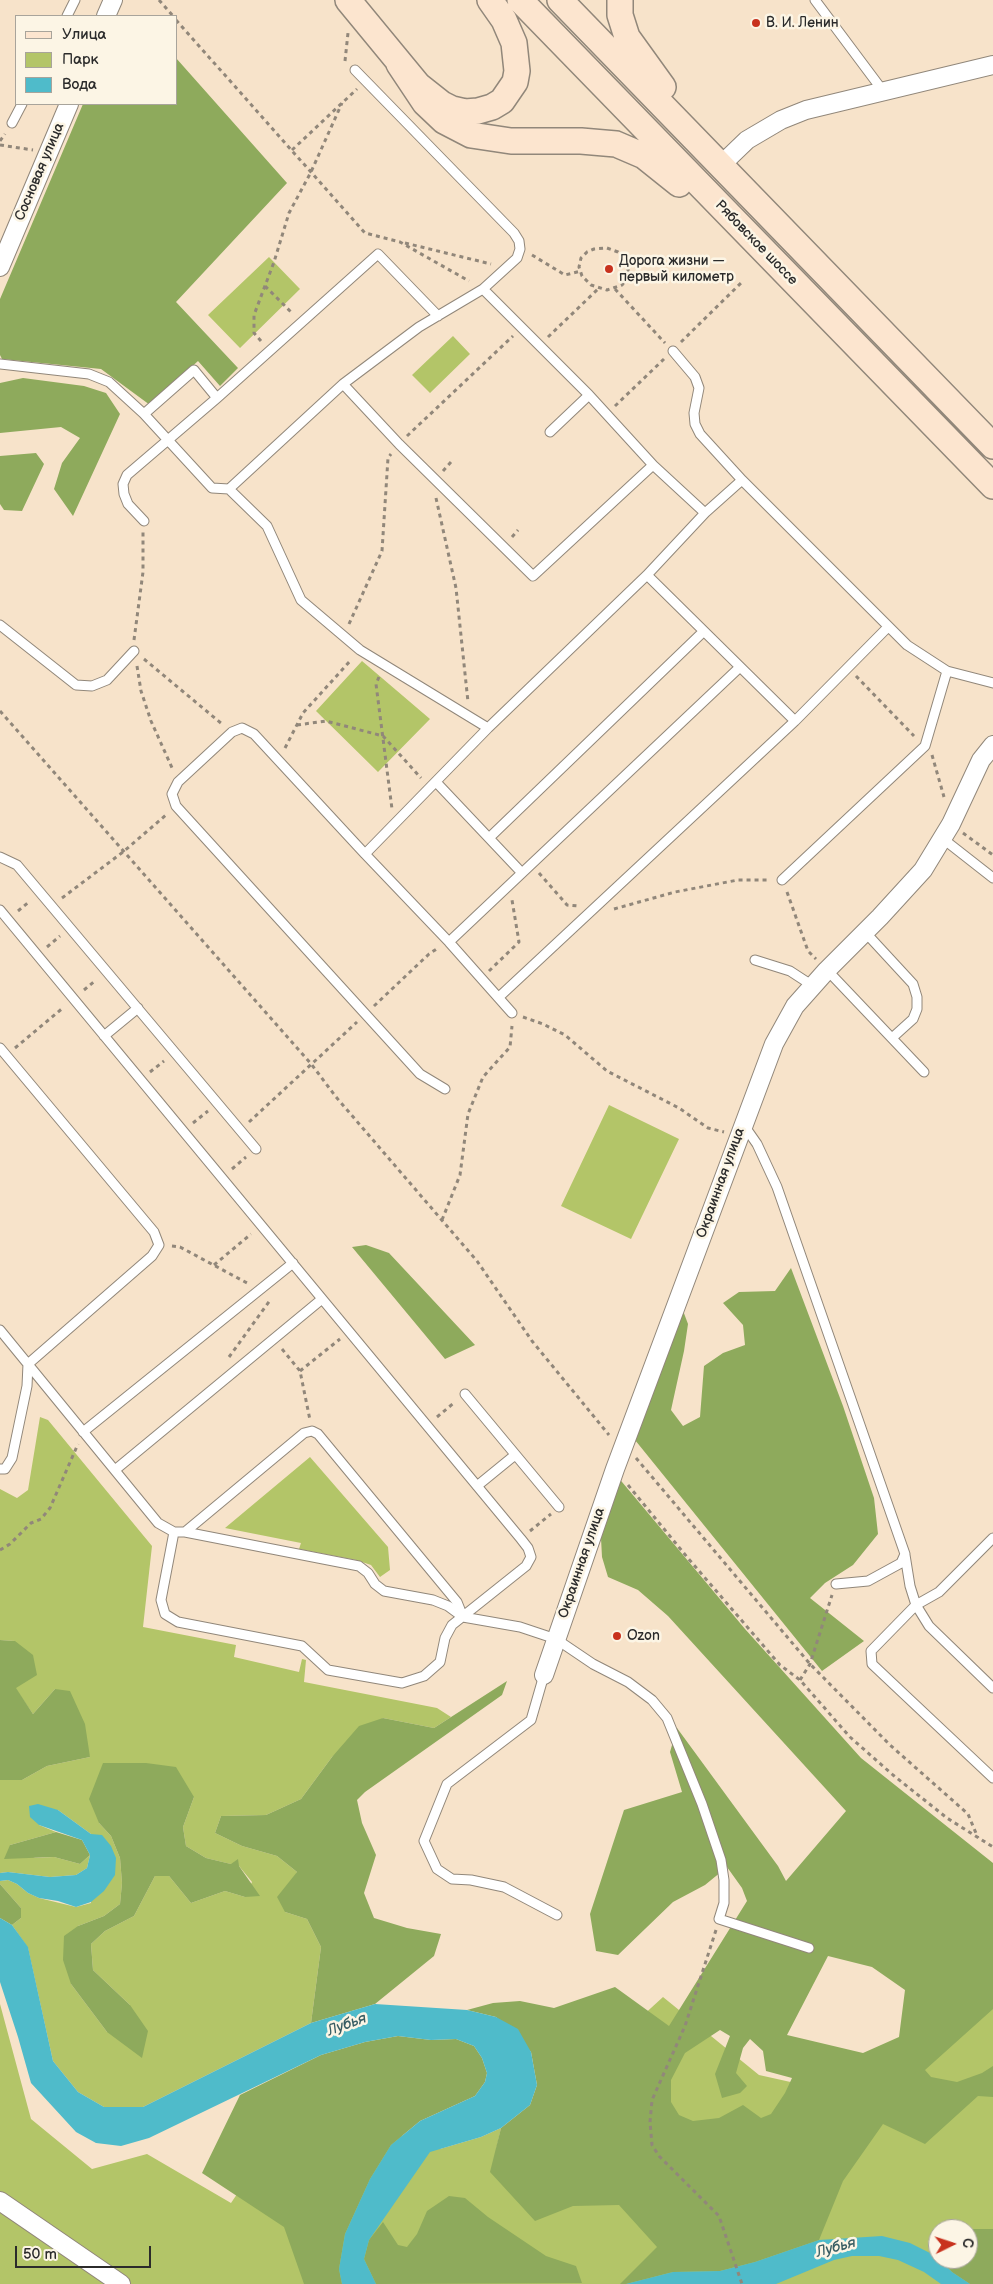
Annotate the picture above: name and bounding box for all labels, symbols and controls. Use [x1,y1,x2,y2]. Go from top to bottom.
legend [15,15,178,105]
place label: В. И. Ленин [766,15,839,31]
marker: В. И. Ленин [750,17,762,29]
text: Улица [62,25,106,44]
text: Парк [62,50,99,69]
text: Вода [62,75,97,94]
street label: Сосновая улица [12,120,68,224]
street label: Рябовское шоссе [711,197,801,289]
place label: Дорога жизни — первый километр [619,253,734,286]
marker: Дорога жизни — первый километр [603,263,615,275]
street label: Окраинная улица [693,1126,749,1240]
street label: Окраинная улица [555,1505,609,1621]
place label: Ozon [627,1628,660,1644]
marker: Ozon [611,1630,623,1642]
water label: Лубья [325,2010,369,2040]
north arrow [928,2219,978,2269]
water label: Лубья [814,2234,858,2262]
scale bar [18,2236,154,2268]
text: С [959,2238,976,2248]
text: 50 m [23,2245,57,2264]

